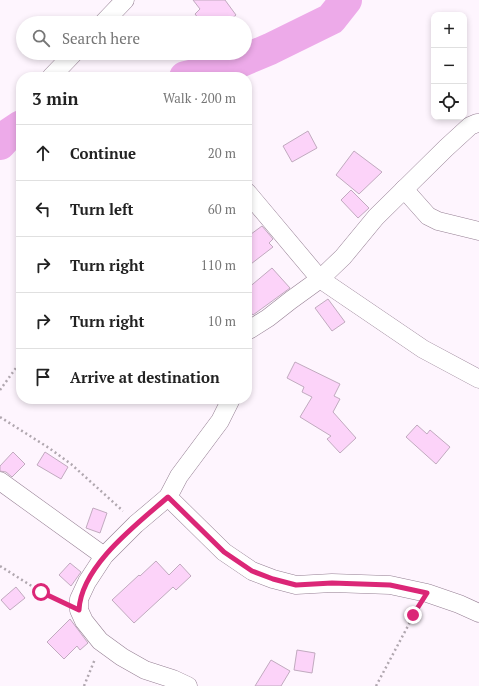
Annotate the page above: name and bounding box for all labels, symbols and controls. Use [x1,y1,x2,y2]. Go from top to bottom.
map controls [431,12,467,120]
button: + [431,12,467,48]
search box [16,16,252,60]
icon: search [30,27,52,49]
text: Search here [62,28,140,48]
button: − [431,48,467,84]
button: locate [431,84,467,120]
text: 3 min [32,87,79,110]
text: Walk · 200 m [163,89,236,107]
icon: ahead [32,142,54,164]
text: Continue [70,143,136,163]
text: 20 m [208,144,236,162]
icon: left [32,198,54,220]
text: Turn left [70,199,134,219]
text: 60 m [208,200,236,218]
icon: right [32,254,54,276]
text: Turn right [70,255,145,275]
text: 110 m [201,256,236,274]
icon: right [32,310,54,332]
text: Turn right [70,311,145,331]
text: 10 m [208,312,236,330]
icon: arrive [32,366,54,388]
text: Arrive at destination [70,367,220,387]
route start [32,583,50,601]
route end [404,606,422,624]

